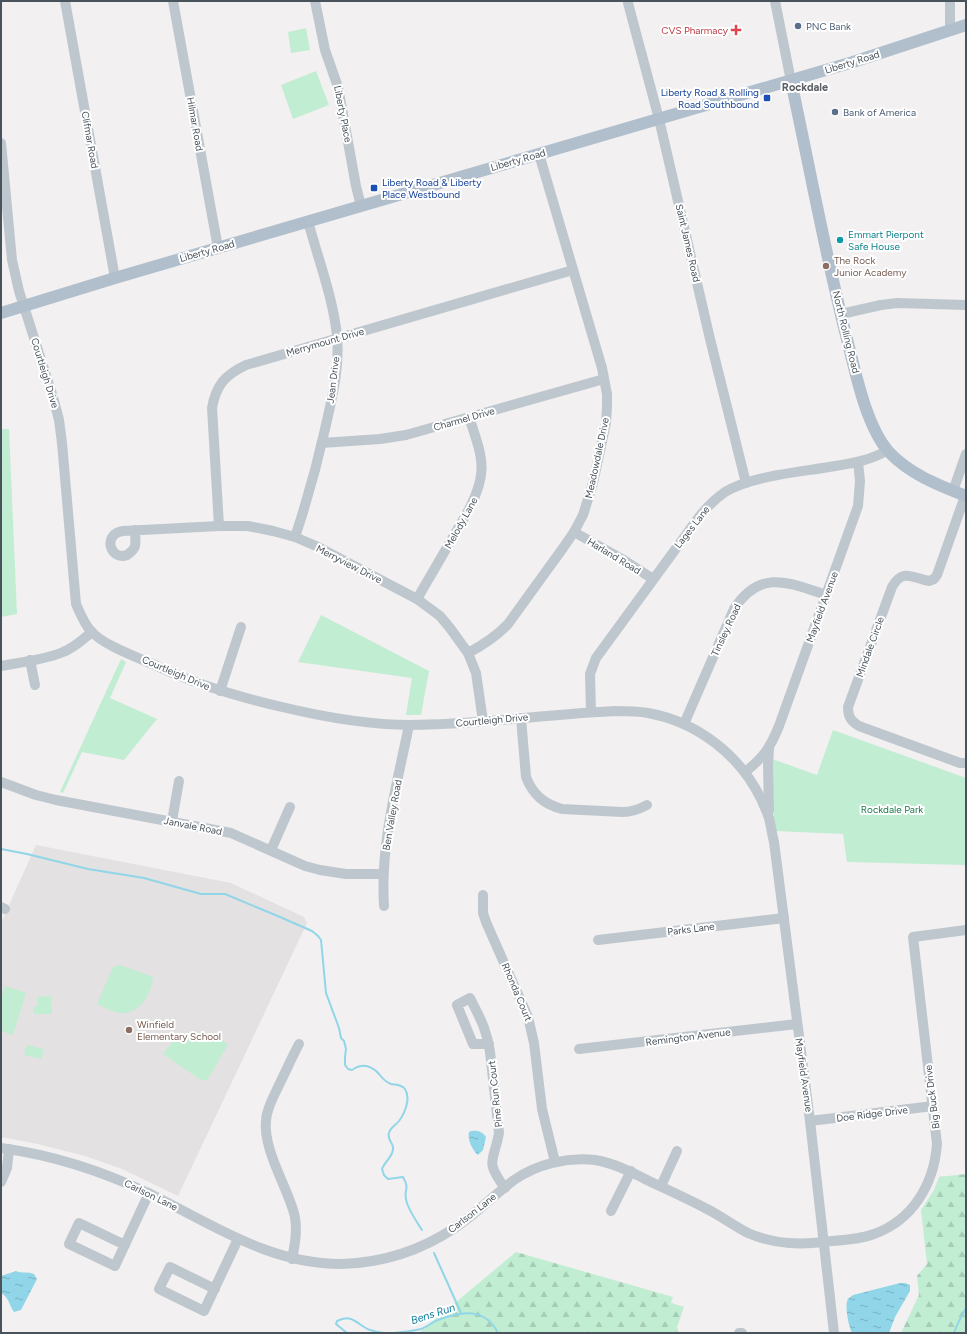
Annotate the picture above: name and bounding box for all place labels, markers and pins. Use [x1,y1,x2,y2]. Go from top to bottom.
place label: PNC Bank [806,20,851,33]
marker: PNC Bank [793,21,803,31]
place label: CVS Pharmacy [661,24,729,37]
marker: CVS Pharmacy [731,25,741,35]
place label: Liberty Road & Rolling Road Southbound [661,86,759,111]
marker: Liberty Road & Rolling Road Southbound [762,93,772,103]
place label: Bank of America [843,106,916,119]
marker: Bank of America [830,107,840,117]
place label: Liberty Road & Liberty Place Westbound [382,176,482,201]
marker: Liberty Road & Liberty Place Westbound [369,183,379,193]
place label: Emmart Pierpont Safe House [848,228,924,253]
marker: Emmart Pierpont Safe House [835,235,845,245]
place label: The Rock Junior Academy [834,254,907,279]
marker: The Rock Junior Academy [821,261,831,271]
place label: Winfield Elementary School [137,1018,221,1043]
marker: Winfield Elementary School [124,1025,134,1035]

